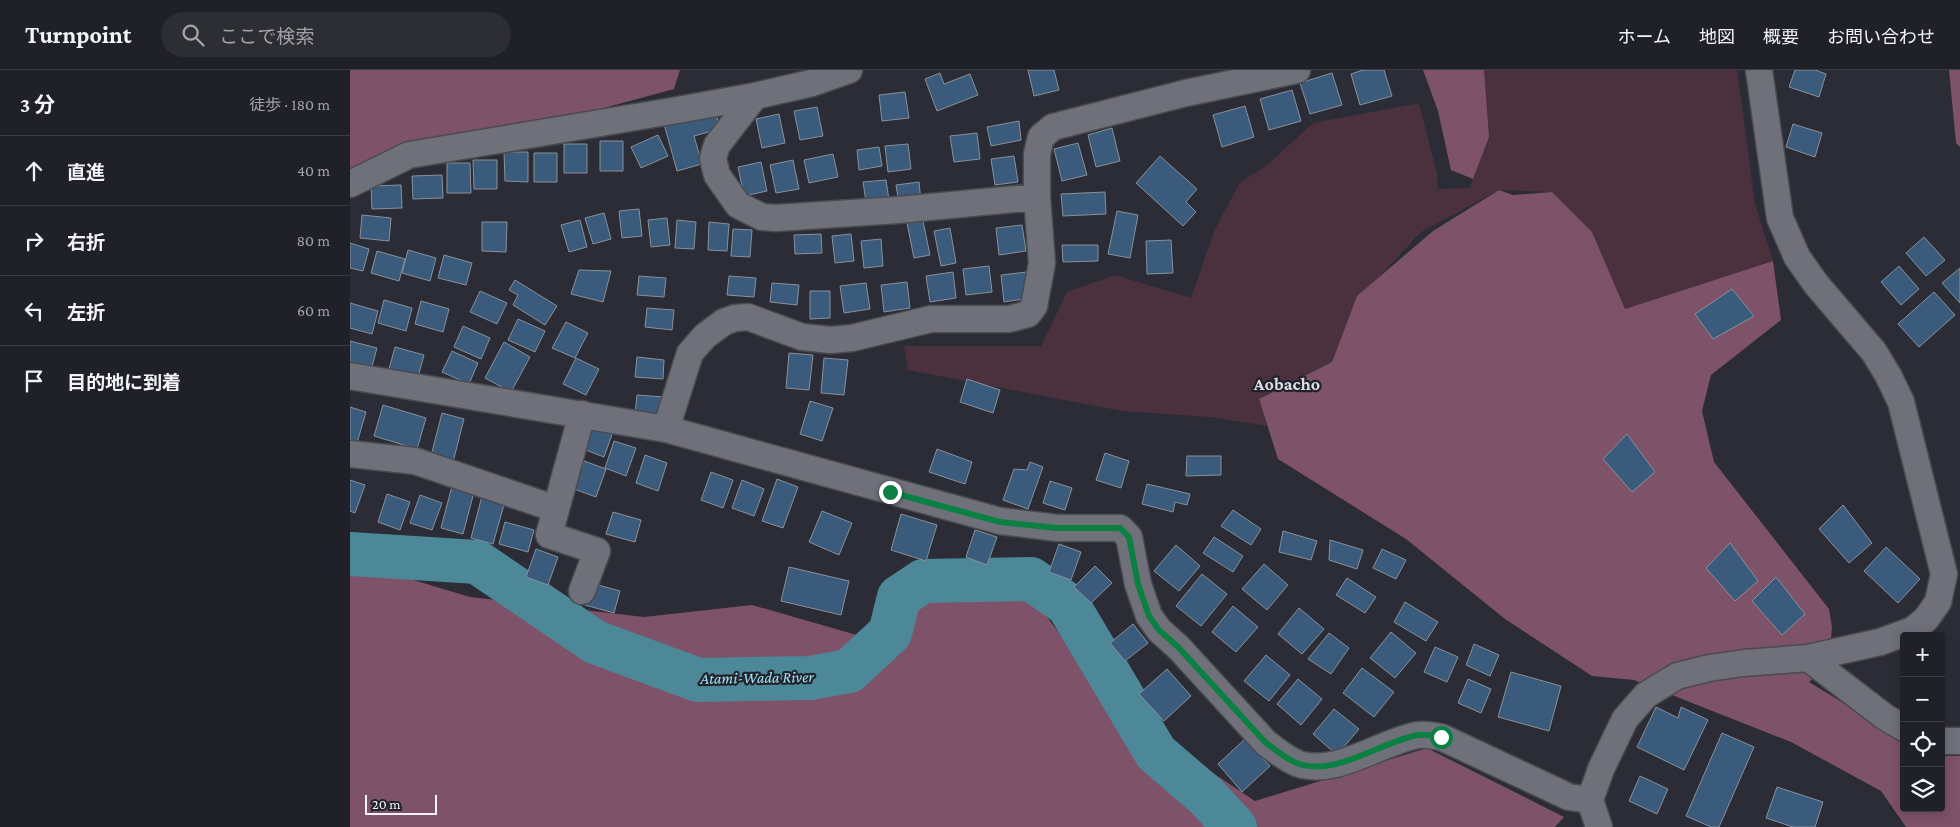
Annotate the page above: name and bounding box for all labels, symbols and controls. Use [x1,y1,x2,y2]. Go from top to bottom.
search box [161,12,511,57]
text: Turnpoint [25,21,131,48]
icon: search [179,21,207,49]
text: ここで検索 [219,26,314,47]
text: ホーム [1618,27,1671,47]
text: 地図 [1699,27,1735,47]
text: 概要 [1763,27,1799,47]
text: お問い合わせ [1827,27,1935,47]
text: 3 分 [20,93,55,117]
text: 徒歩 · 180 m [249,96,330,113]
icon: ahead [20,157,48,185]
text: 直進 [67,162,105,183]
text: 40 m [297,162,330,179]
icon: right [20,227,48,255]
text: 右折 [67,232,105,253]
text: 80 m [296,232,330,249]
icon: left [20,297,48,325]
text: 左折 [67,302,105,323]
text: 60 m [297,302,330,319]
icon: arrive [20,367,48,395]
text: 目的地に到着 [67,372,181,393]
district label: Aobacho [1253,374,1320,394]
route end [879,481,902,504]
map controls [1900,632,1945,812]
button: + [1900,632,1945,677]
water label: Atami-Wada River [699,668,814,687]
button: − [1900,677,1945,722]
button: locate [1900,722,1945,767]
route start [1430,726,1453,749]
button: layers [1900,767,1945,812]
scale bar [365,792,438,815]
text: 20 m [372,796,400,812]

